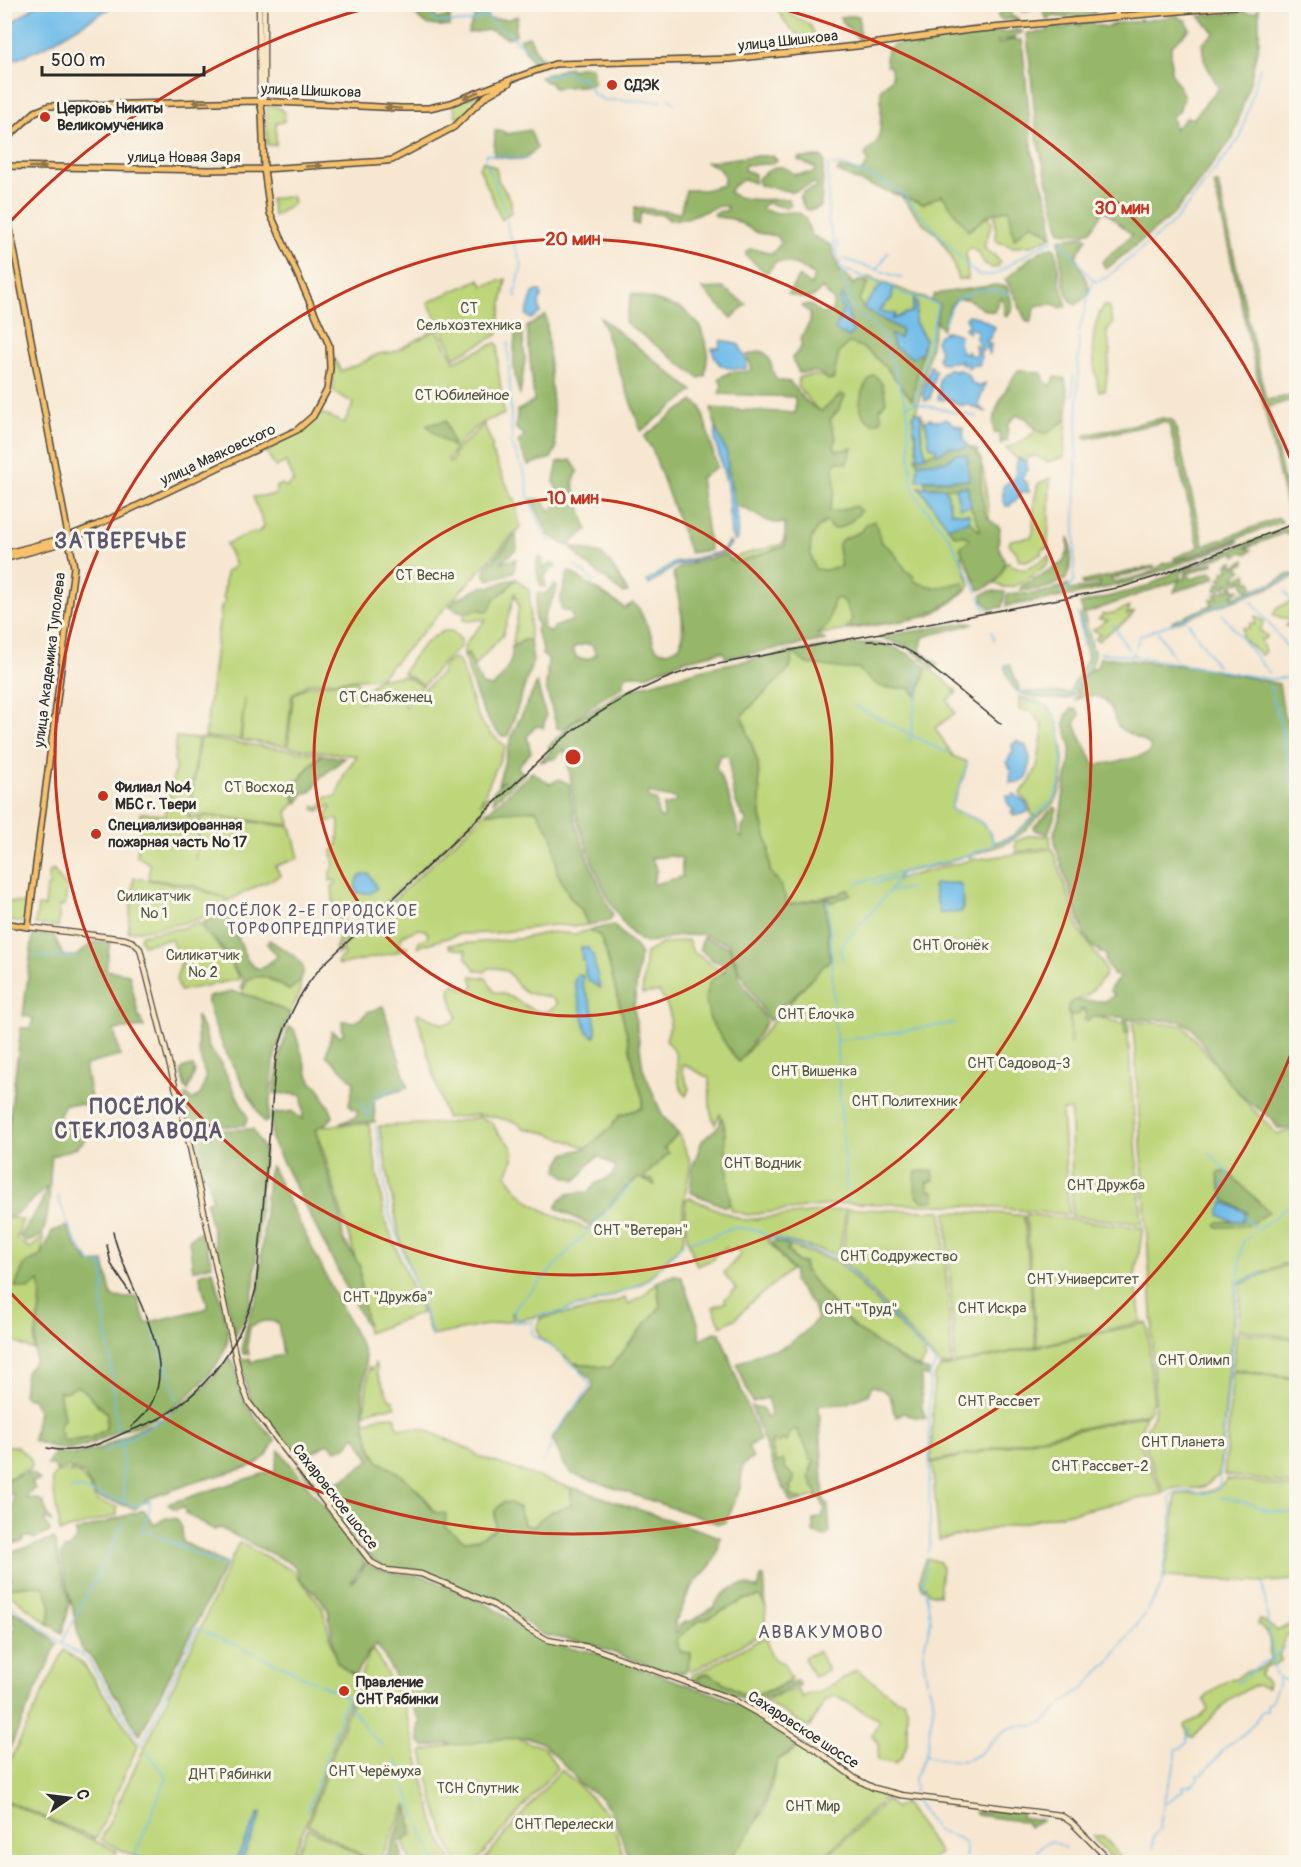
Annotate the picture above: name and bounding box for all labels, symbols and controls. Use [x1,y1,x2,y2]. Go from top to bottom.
street label: улица Шишкова [736,26,839,56]
scale bar [42,39,204,77]
text: 500 m [51,49,105,72]
place label: СДЭК [624,76,660,95]
marker: СДЭК [605,78,619,92]
street label: улица Шишкова [260,80,361,102]
one-way arrow [461,90,479,100]
one-way arrow [192,97,211,107]
place label: Церковь Никиты Великомученика [57,99,164,135]
one-way arrow [383,103,402,112]
marker: Церковь Никиты Великомученика [38,110,52,124]
street label: улица Новая Заря [127,148,240,167]
one-way arrow [304,161,323,170]
one-way arrow [28,162,47,172]
text: 30 мин [1094,197,1150,220]
text: 20 мин [545,228,601,251]
park label: СТ Сельхозтехника [416,299,522,335]
park label: СТ Юбилейное [415,386,510,405]
street label: улица Маяковского [156,420,279,490]
text: 10 мин [547,487,599,510]
district label: ЗАТВЕРЕЧЬЕ [54,528,188,555]
park label: СТ Весна [396,566,454,585]
street label: улица Академика Туполева [30,571,70,750]
park label: СТ Снабженец [339,688,433,707]
centre of rings [563,747,583,767]
place label: Филиал №4 МБС г. Твери [114,778,196,814]
park label: СТ Восход [224,778,294,797]
marker: Филиал №4 МБС г. Твери [96,789,110,803]
place label: Специализированная пожарная часть № 17 [108,816,247,852]
marker: Специализированная пожарная часть № 17 [89,827,103,841]
park label: Силикатчик № 1 [117,887,192,923]
district label: ПОСЁЛОК 2-Е ГОРОДСКОЕ ТОРФОПРЕДПРИЯТИЕ [206,901,418,939]
park label: СНТ Огонёк [913,936,989,955]
park label: Силикатчик № 2 [166,946,241,982]
park label: СНТ Ёлочка [778,1005,854,1024]
park label: СНТ Садовод-3 [968,1054,1070,1073]
park label: СНТ Вишенка [771,1062,857,1081]
park label: СНТ Политехник [852,1092,958,1111]
district label: ПОСЁЛОК СТЕКЛОЗАВОДА [54,1094,224,1145]
park label: СНТ Водник [724,1154,802,1173]
park label: СНТ Дружба [1067,1176,1145,1195]
park label: СНТ "Ветеран" [594,1221,688,1240]
park label: СНТ Содружество [840,1247,958,1266]
park label: СНТ Университет [1027,1270,1140,1289]
park label: СНТ "Дружба" [343,1288,433,1307]
park label: СНТ Искра [958,1299,1026,1318]
park label: СНТ "Труд" [824,1300,898,1319]
park label: СНТ Олимп [1158,1351,1230,1370]
park label: СНТ Рассвет [958,1392,1041,1411]
park label: СНТ Планета [1141,1433,1225,1452]
street label: Сахаровское шоссе [288,1440,382,1554]
park label: СНТ Рассвет-2 [1051,1457,1149,1476]
district label: АВВАКУМОВО [758,1621,884,1644]
place label: Правление СНТ Рябинки [356,1673,438,1709]
marker: Правление СНТ Рябинки [337,1684,351,1698]
street label: Сахаровское шоссе [744,1687,863,1773]
park label: СНТ Черёмуха [329,1762,421,1781]
park label: ДНТ Рябинки [188,1765,271,1784]
north arrow [39,1768,99,1828]
park label: ТСН Спутник [436,1779,520,1798]
text: С [72,1787,94,1802]
park label: СНТ Мир [786,1797,840,1816]
park label: СНТ Перелески [515,1815,614,1834]

